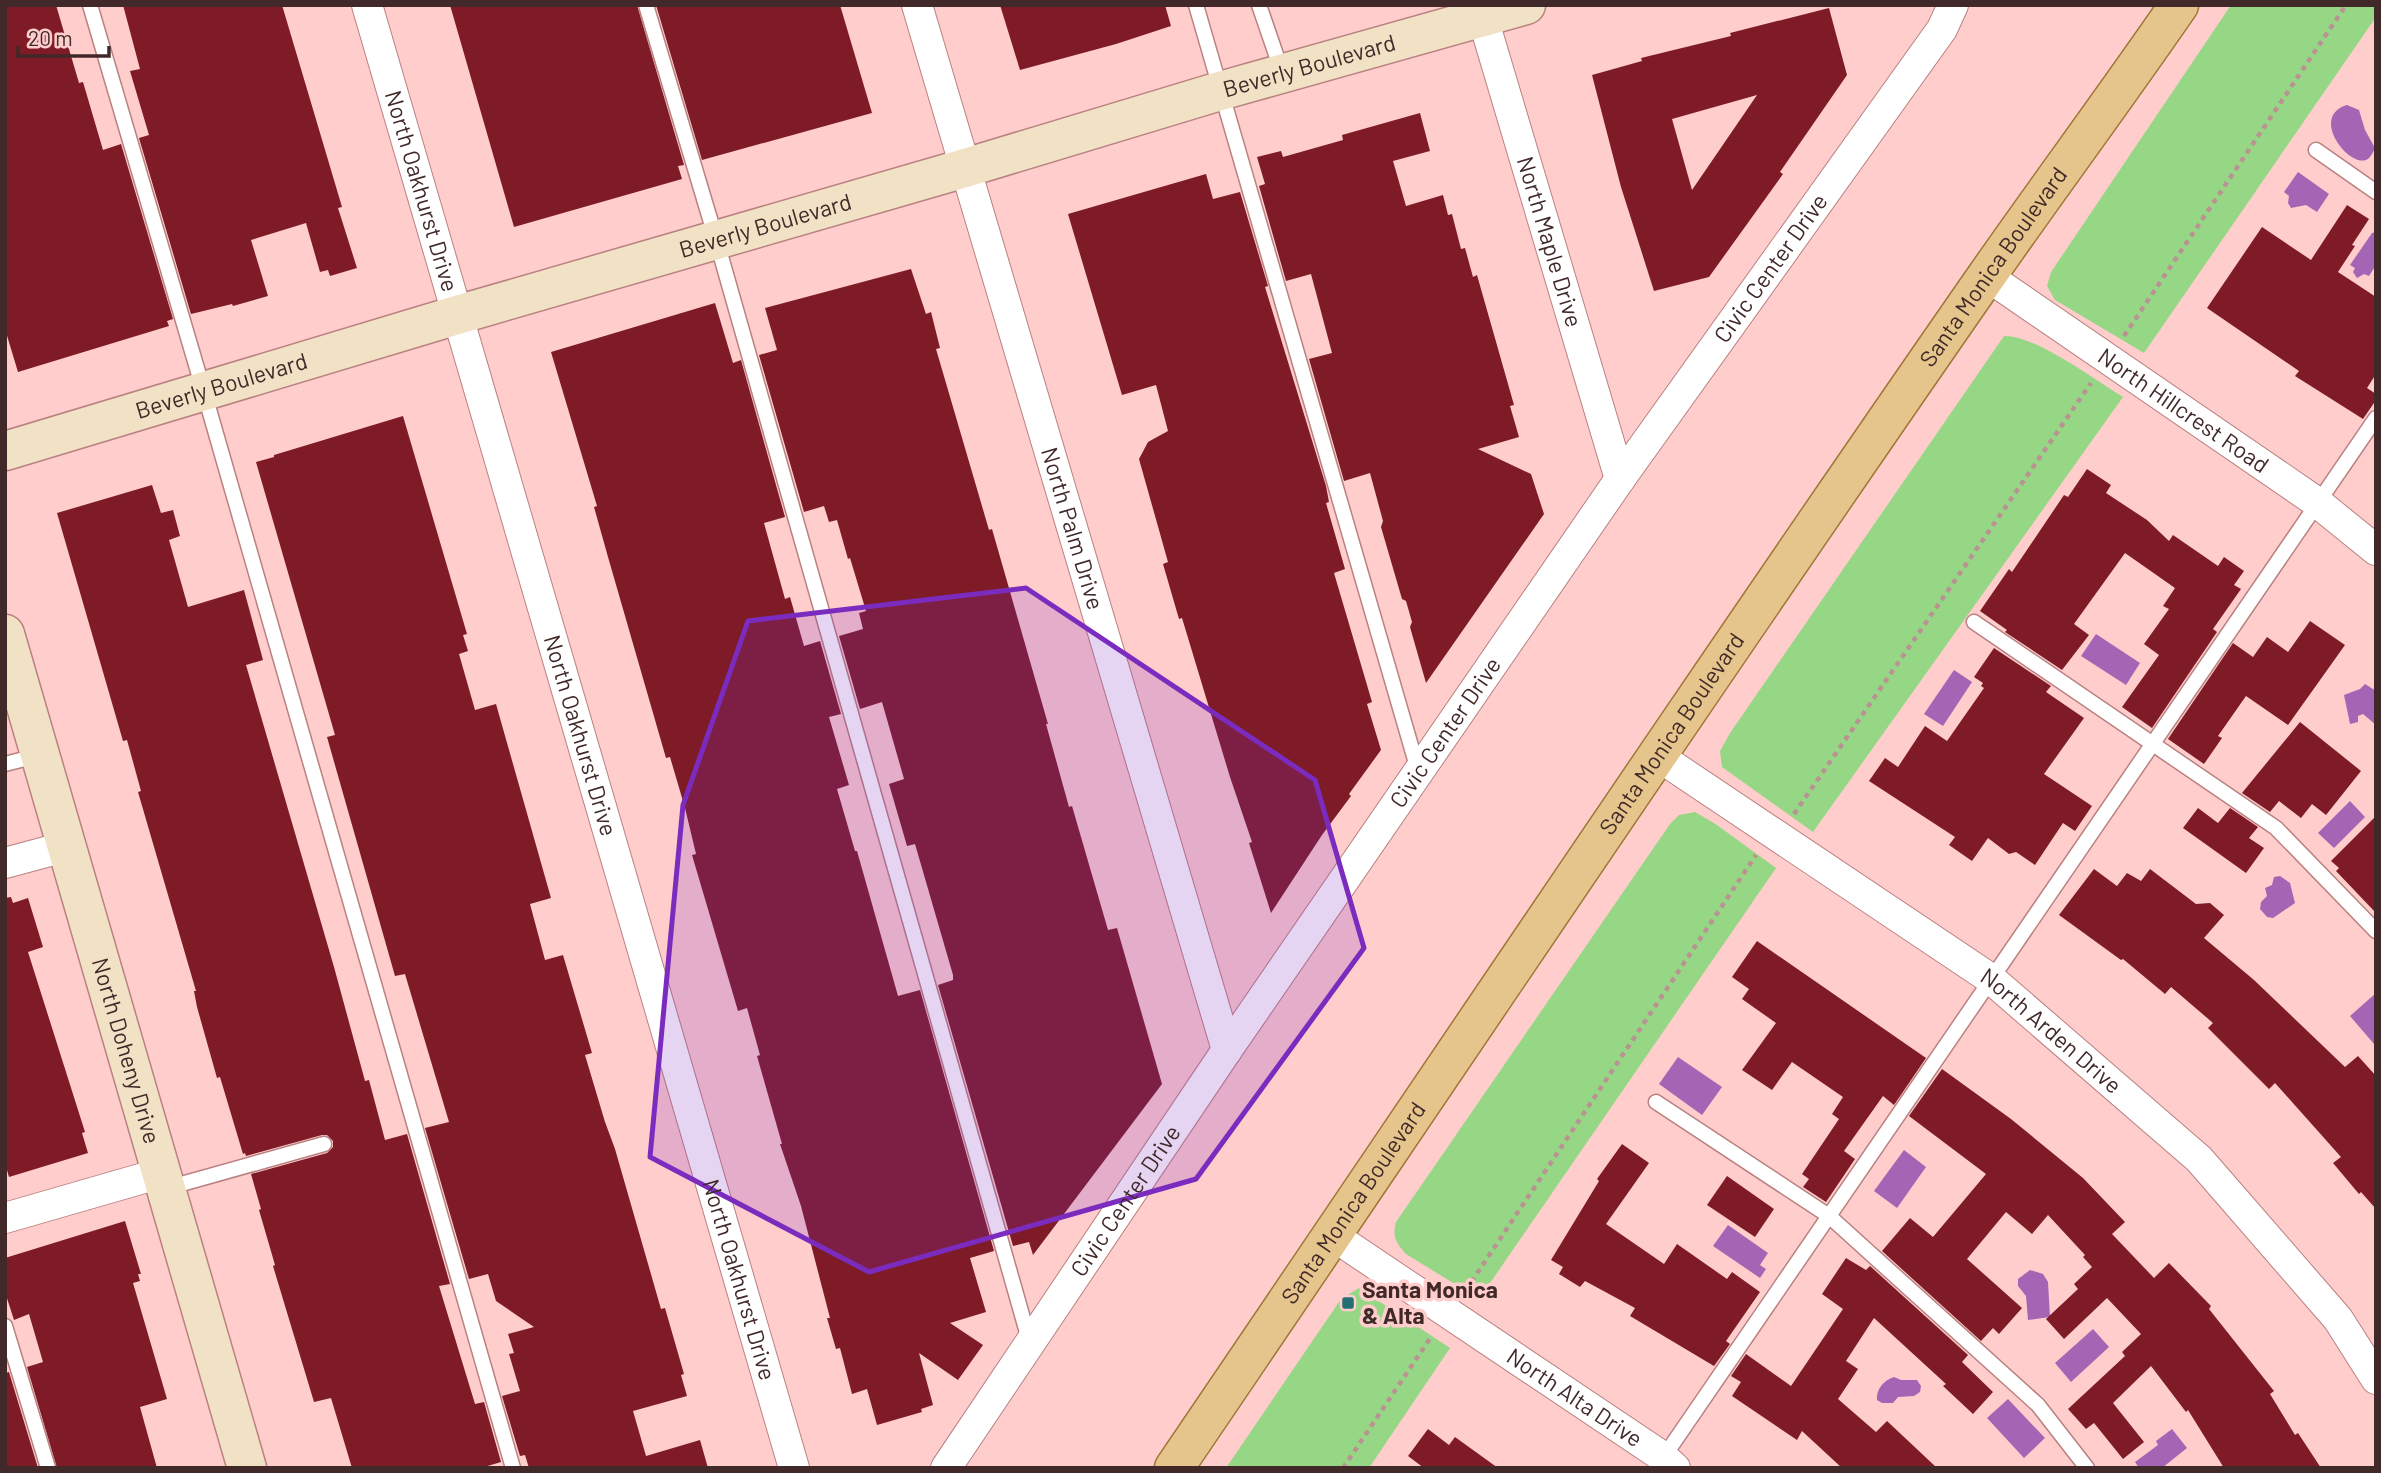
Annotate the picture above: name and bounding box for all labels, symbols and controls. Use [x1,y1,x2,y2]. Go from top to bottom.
scale bar [18,14,108,58]
text: 20 m [28,25,73,50]
street label: Beverly Boulevard [1220,27,1398,102]
street label: North Oakhurst Drive [380,87,465,295]
street label: North Maple Drive [1512,153,1589,330]
street label: Santa Monica Boulevard [1913,161,2073,372]
street label: Beverly Boulevard [676,187,854,263]
street label: Civic Center Drive [1707,188,1833,348]
street label: North Hillcrest Road [2093,341,2275,478]
street label: Beverly Boulevard [132,346,310,424]
street label: North Palm Drive [1036,444,1111,613]
street label: Santa Monica Boulevard [1593,627,1750,839]
street label: North Oakhurst Drive [539,631,624,839]
street label: Civic Center Drive [1383,651,1506,813]
street label: North Doheny Drive [87,954,167,1147]
street label: North Arden Drive [1976,961,2128,1099]
street label: Santa Monica Boulevard [1274,1096,1431,1309]
street label: Civic Center Drive [1064,1119,1186,1281]
street label: North Oakhurst Drive [697,1176,783,1383]
place label: Santa Monica & Alta [1362,1275,1498,1329]
marker: Santa Monica & Alta [1340,1295,1356,1311]
street label: North Alta Drive [1502,1341,1648,1452]

